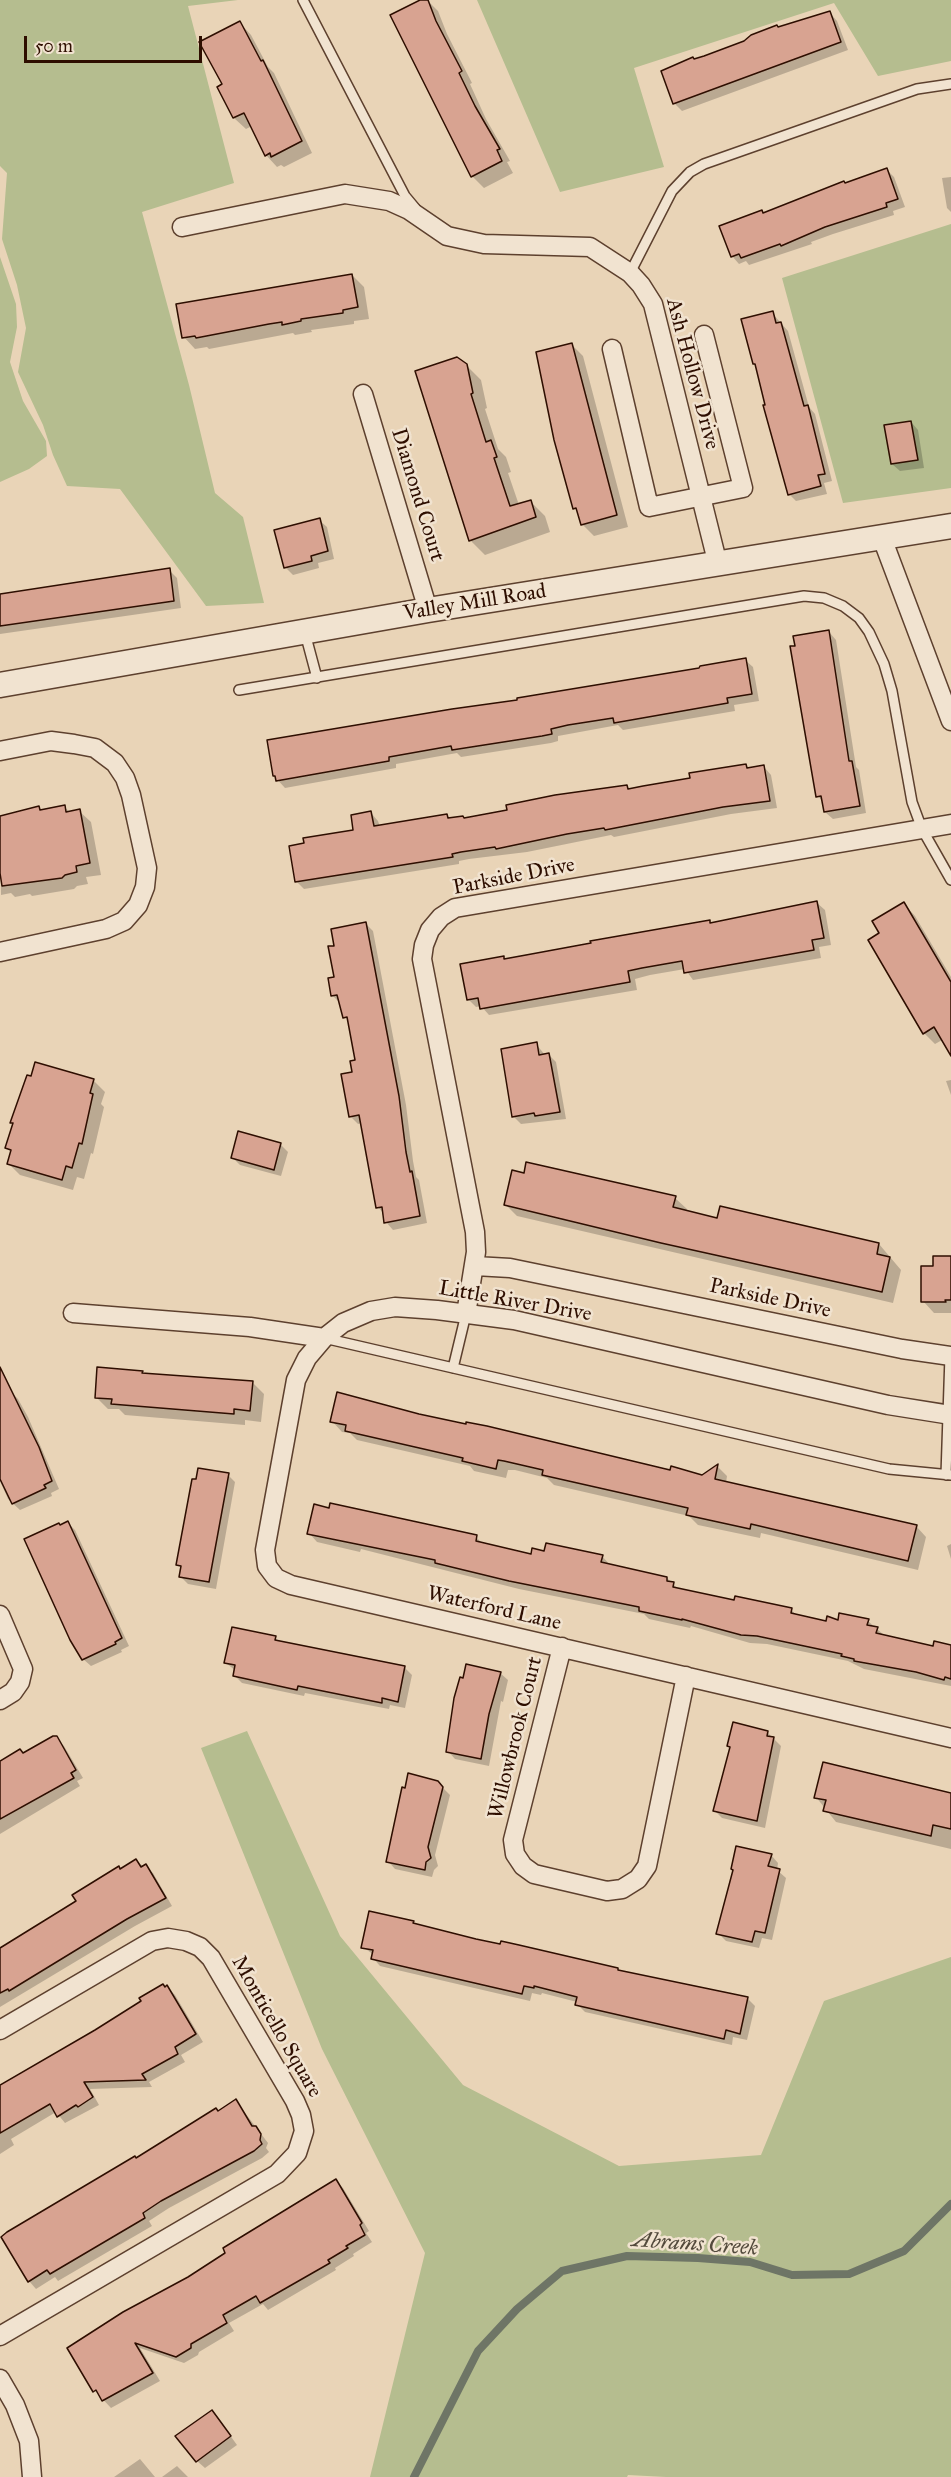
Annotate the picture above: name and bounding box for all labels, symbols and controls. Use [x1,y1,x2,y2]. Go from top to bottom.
scale bar [27,24,206,62]
text: 50 m [35,35,73,57]
street label: Ash Hollow Drive [660,296,724,452]
street label: Diamond Court [385,426,449,564]
street label: Valley Mill Road [402,579,548,627]
street label: Parkside Drive [451,853,577,901]
street label: Parkside Drive [707,1274,833,1324]
street label: Little River Drive [437,1276,593,1328]
street label: Waterford Lane [425,1581,563,1637]
street label: Willowbrook Court [484,1654,548,1822]
street label: Monticello Square [225,1952,327,2102]
water label: Abrams Creek [631,2227,759,2263]

